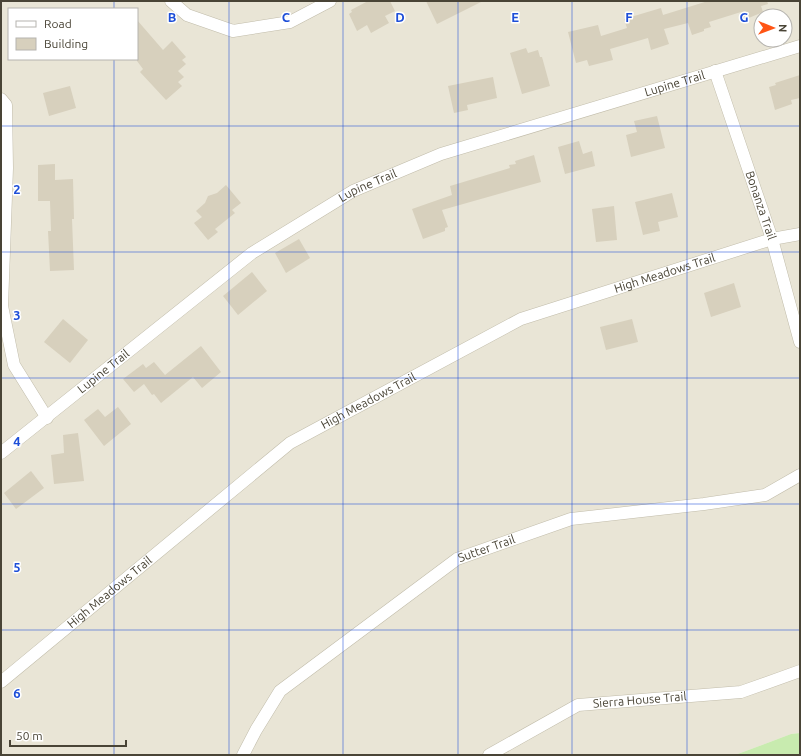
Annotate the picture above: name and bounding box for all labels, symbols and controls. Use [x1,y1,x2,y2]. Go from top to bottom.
legend [8,8,138,60]
north arrow [753,8,793,48]
text: B [168,10,177,24]
text: C [282,10,291,24]
text: D [395,10,405,24]
text: E [511,10,519,24]
text: F [625,10,633,24]
text: G [740,10,749,24]
text: Road [44,17,72,30]
text: N [777,24,789,32]
text: Building [44,37,88,50]
street label: Lupine Trail [643,68,706,98]
street label: Lupine Trail [336,166,398,204]
street label: Bonanza Trail [743,169,779,242]
text: 2 [13,182,21,196]
street label: High Meadows Trail [612,251,717,295]
text: 3 [13,308,21,322]
street label: Lupine Trail [75,347,132,395]
street label: High Meadows Trail [319,370,418,431]
text: 4 [13,434,21,448]
street label: Sutter Trail [456,532,517,564]
street label: High Meadows Trail [65,553,154,630]
text: 5 [13,560,21,574]
text: 6 [13,686,21,700]
street label: Sierra House Trail [592,689,687,710]
scale bar [10,722,126,748]
text: 50 m [16,729,43,742]

